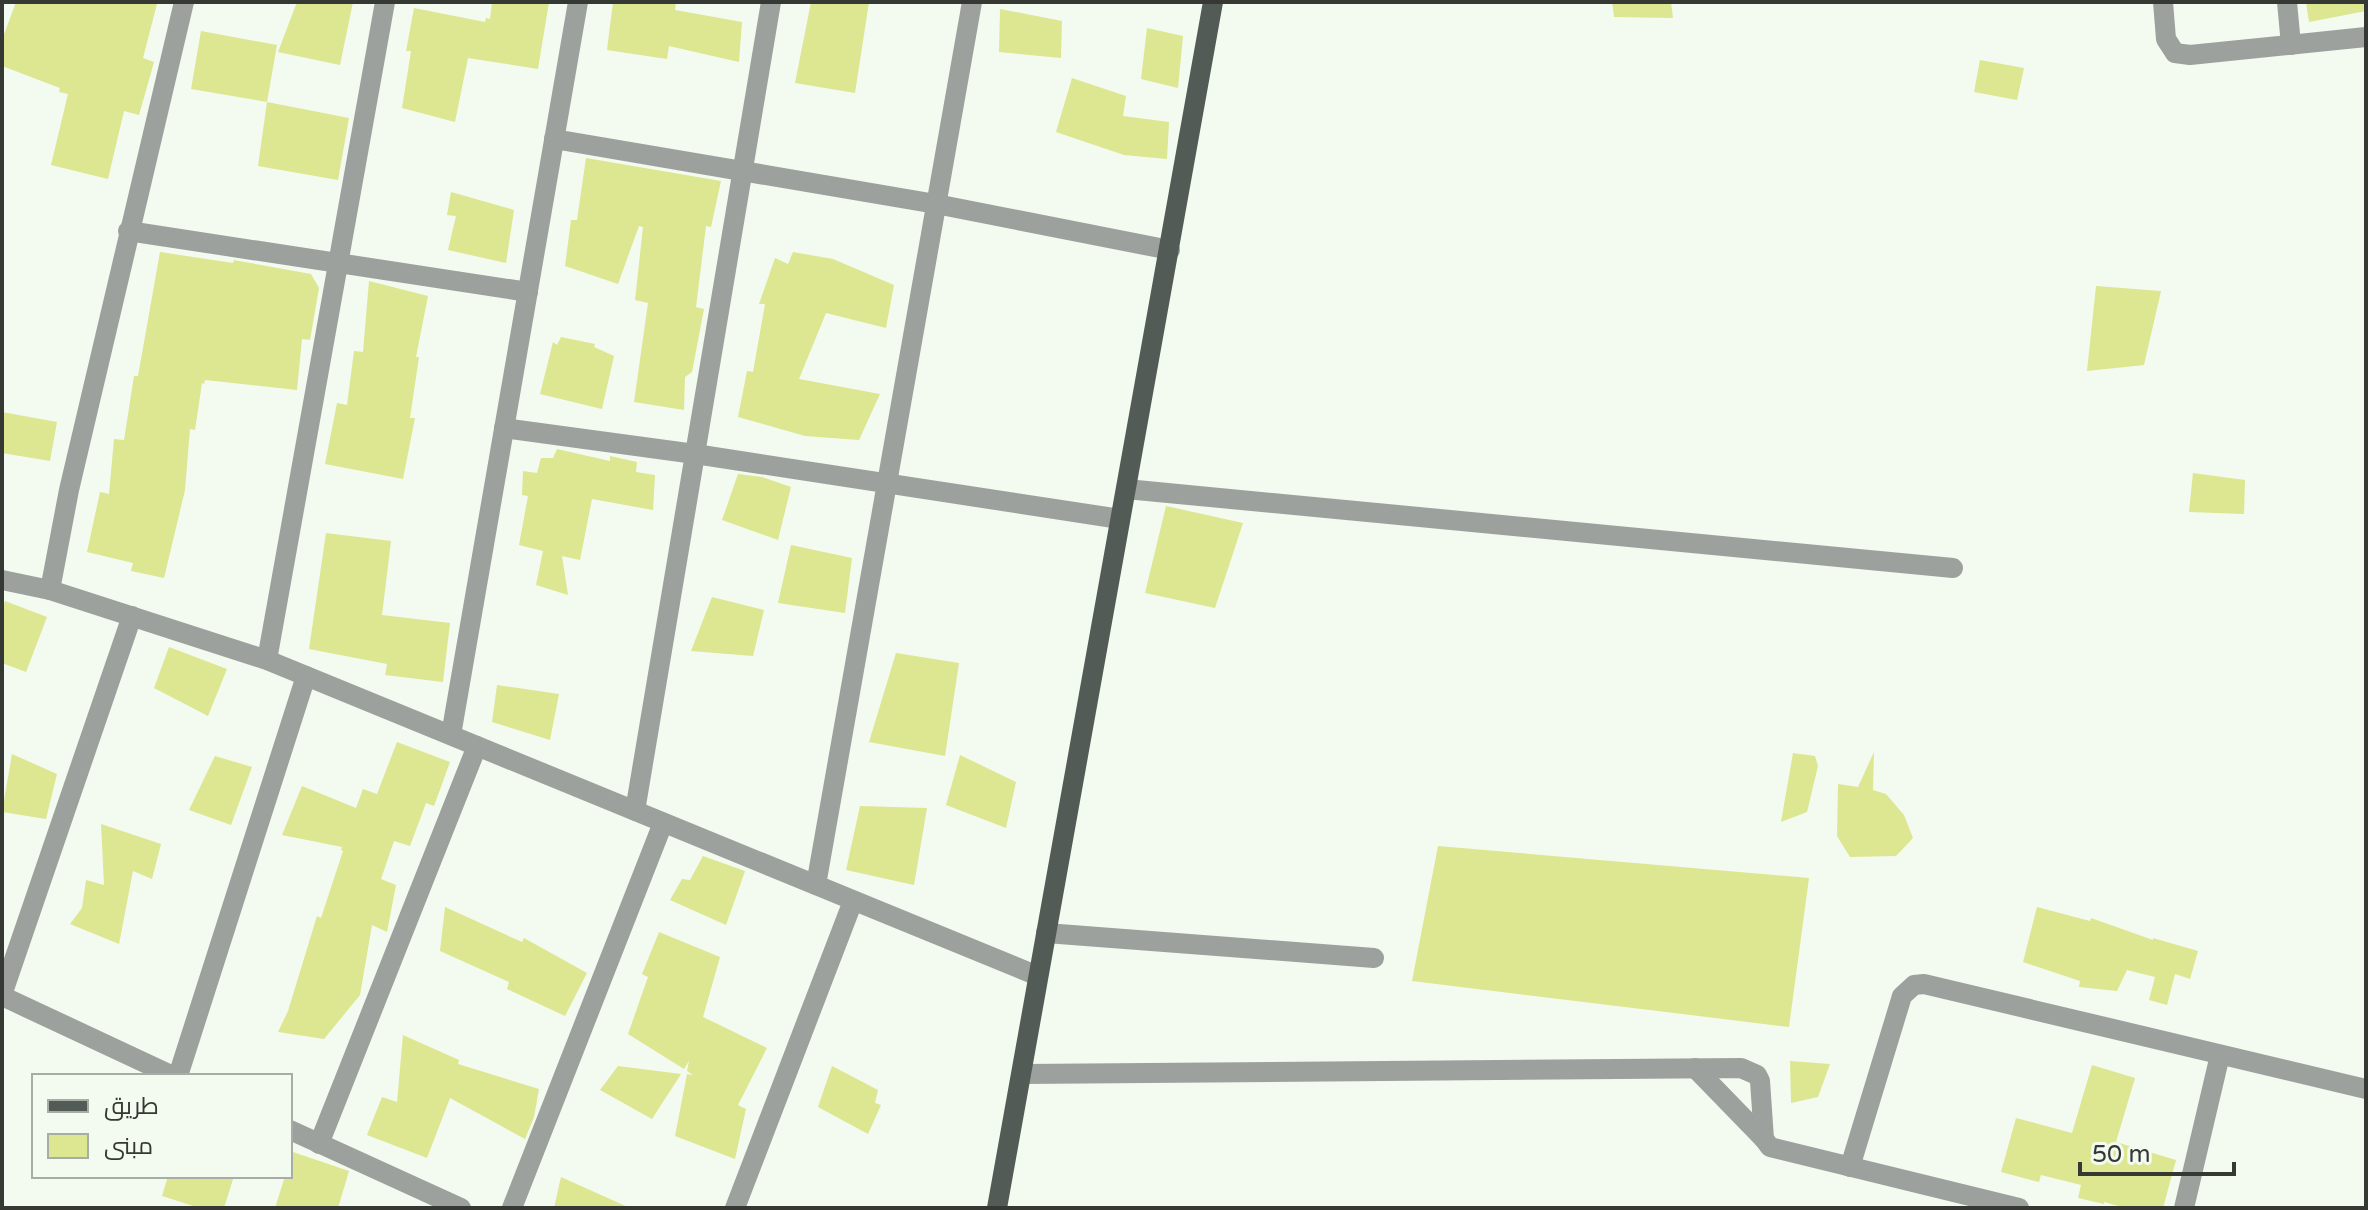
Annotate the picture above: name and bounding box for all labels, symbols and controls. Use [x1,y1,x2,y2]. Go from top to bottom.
legend [32,1074,292,1178]
text: طريق [104,1092,159,1121]
scale bar [2080,1126,2234,1176]
text: مبنى [104,1132,153,1161]
text: 50 m [2092,1140,2150,1169]

